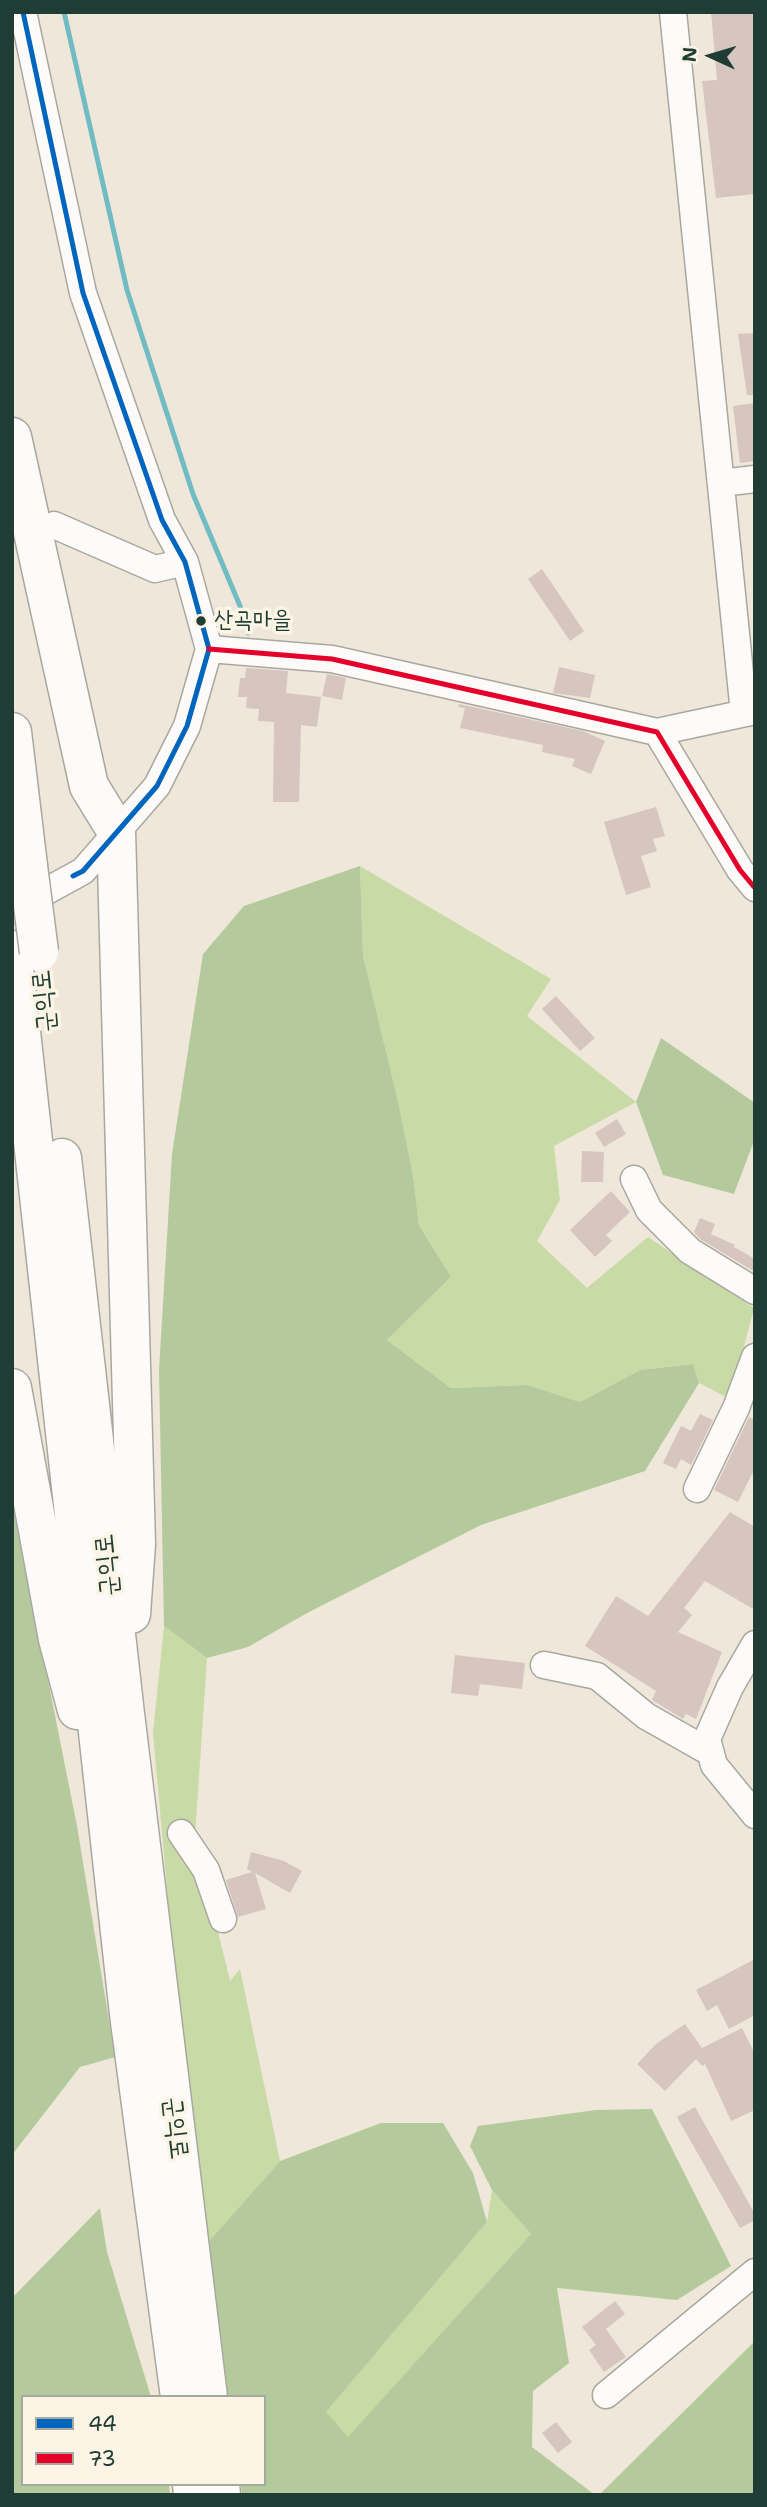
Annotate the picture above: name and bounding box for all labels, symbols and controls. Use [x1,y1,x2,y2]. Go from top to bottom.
north arrow [676,21,746,91]
text: N [677,46,703,63]
place label: 산곡마을 [214,607,291,635]
marker: 산곡마을 [194,614,208,628]
street label: 군익로 [26,968,64,1034]
street label: 군익로 [89,1532,127,1598]
street label: 군익로 [156,2095,194,2161]
legend [21,2395,266,2486]
text: 44 [88,2410,117,2438]
text: 73 [88,2445,116,2473]

